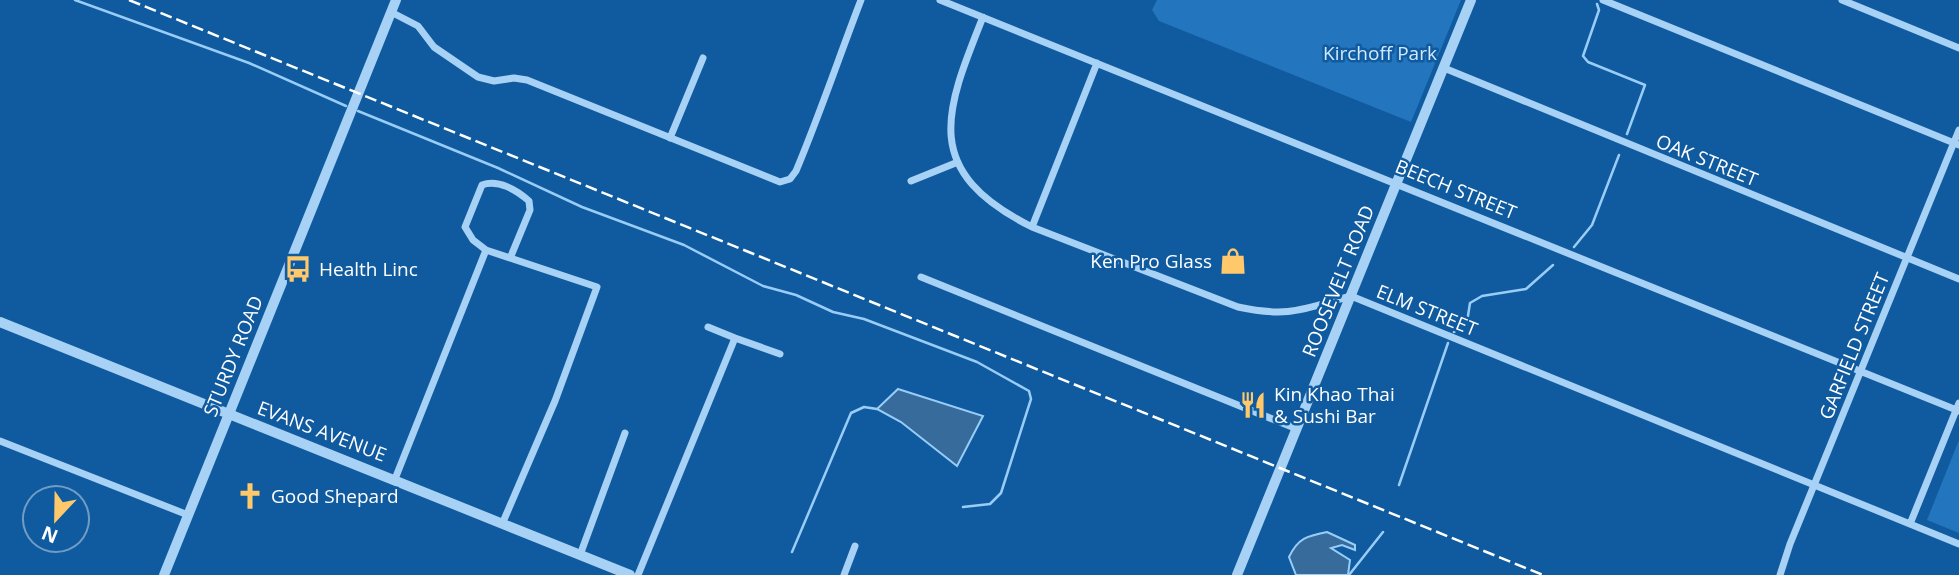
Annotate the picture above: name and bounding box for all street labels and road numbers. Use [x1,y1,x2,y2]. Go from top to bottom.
street label: OAK STREET [1652,128,1762,192]
street label: BEECH STREET [1392,153,1521,225]
street label: ROOSEVELT ROAD [1296,201,1380,361]
street label: GARFIELD STREET [1813,268,1895,423]
street label: ELM STREET [1373,278,1482,342]
street label: STURDY ROAD [197,292,269,420]
street label: EVANS AVENUE [254,394,390,468]

